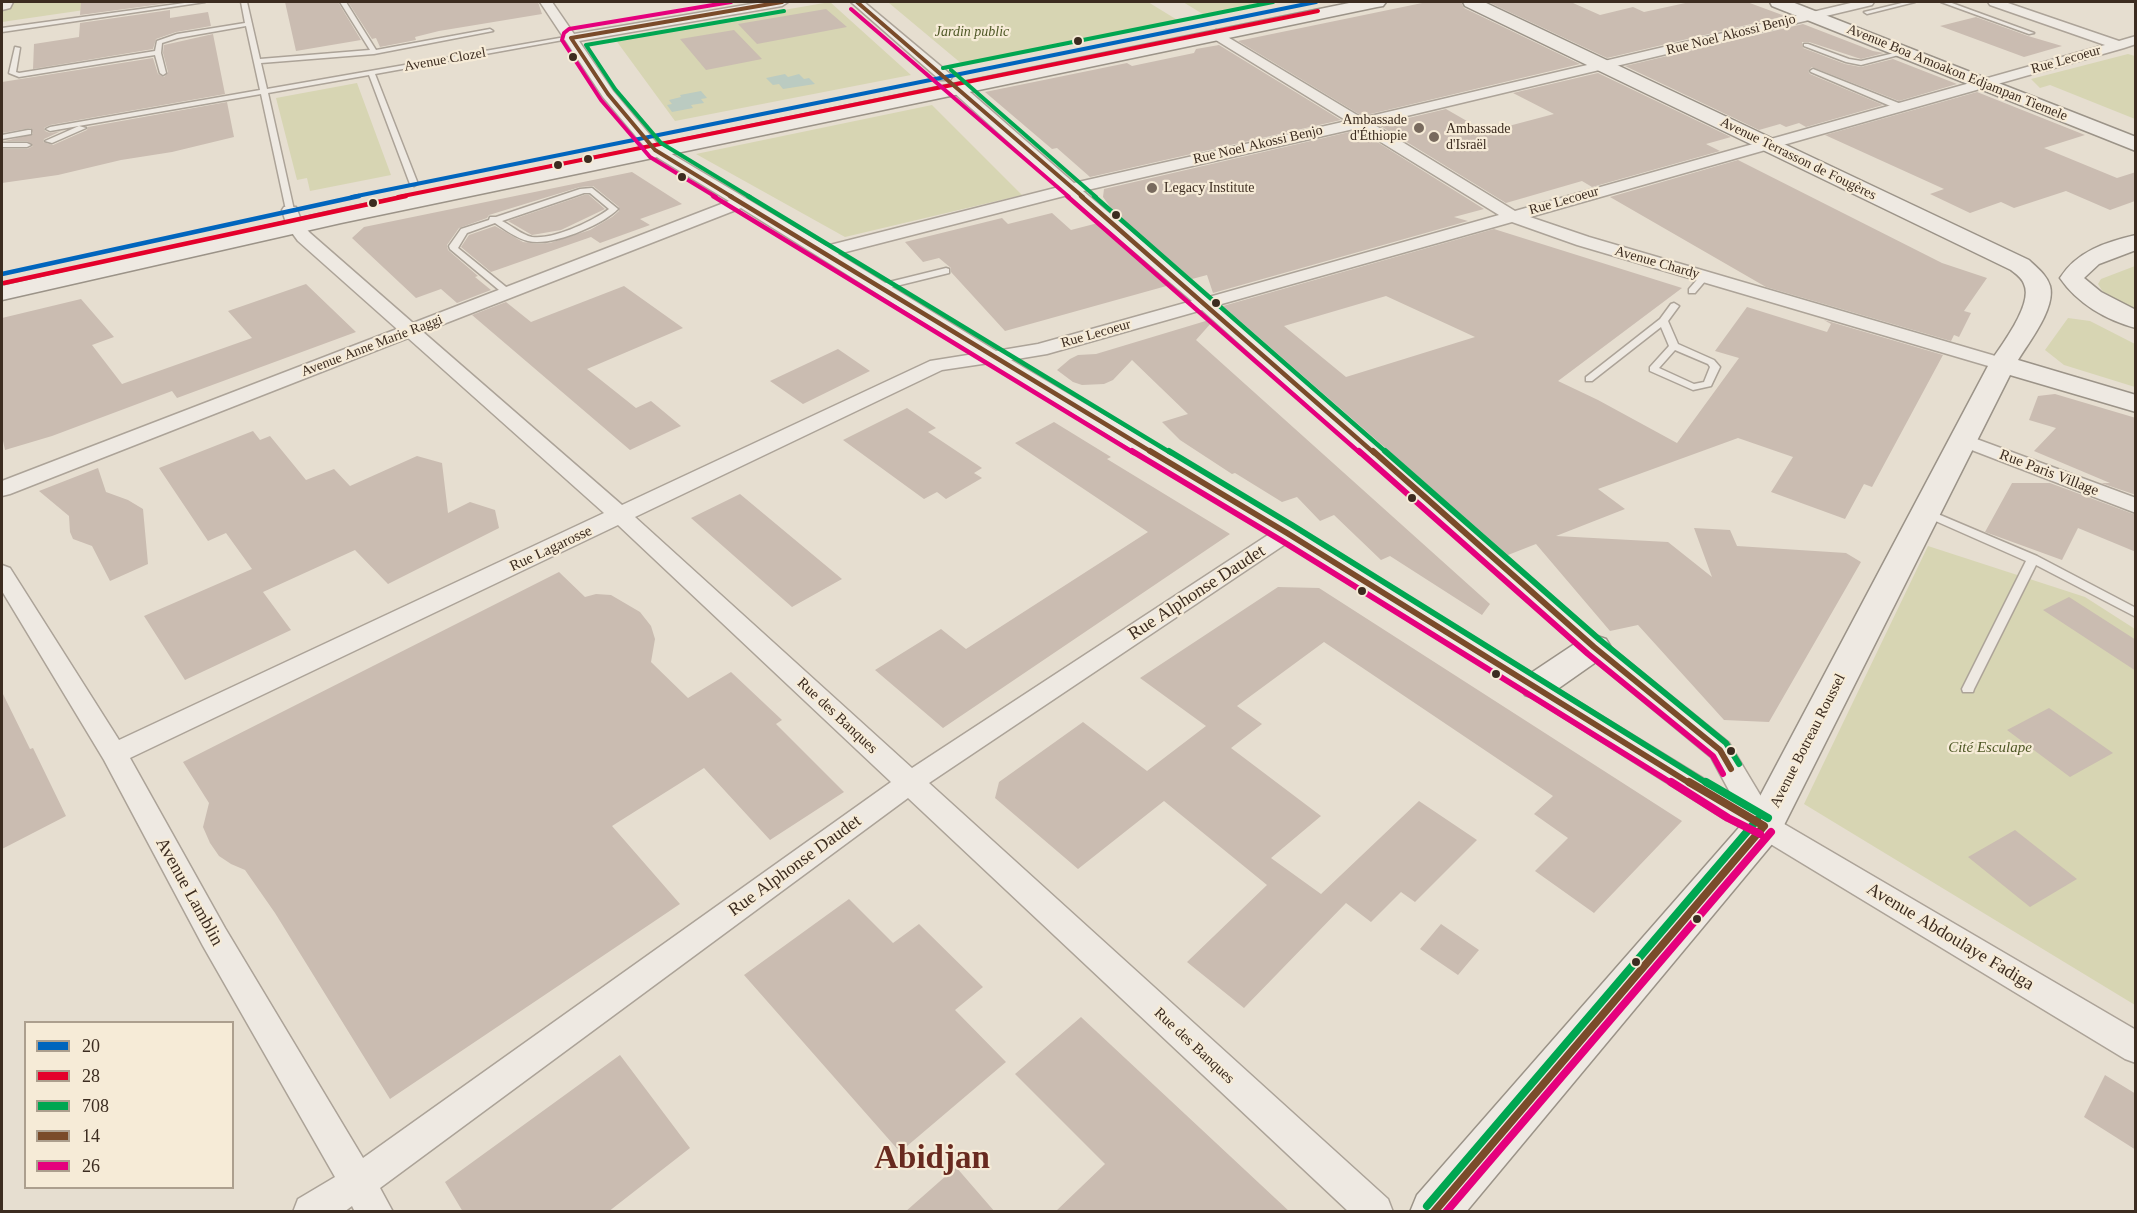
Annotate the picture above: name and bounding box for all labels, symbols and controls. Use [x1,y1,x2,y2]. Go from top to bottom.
street label: Rue Noel Akossi Benjo [1665,11,1797,59]
street label: Avenue Boa Amoakon Edjampan Tiemele [1844,21,2070,125]
park label: Jardin public [935,24,1009,40]
unlabelled marker [1072,35,1084,47]
street label: Rue Lecoeur [2029,42,2103,78]
street label: Avenue Clozel [403,45,487,75]
unlabelled marker [567,51,579,63]
place label: Ambassade d'Éthiopie [1342,112,1407,144]
street label: Avenue Terrasson de Fougères [1717,114,1879,204]
marker: Ambassade d'Éthiopie [1412,121,1426,135]
place label: Ambassade d'Israël [1446,121,1511,154]
street label: Rue Noel Akossi Benjo [1192,122,1324,168]
marker: Ambassade d'Israël [1427,130,1441,144]
unlabelled marker [582,153,594,165]
unlabelled marker [552,159,564,171]
unlabelled marker [676,171,688,183]
place label: Legacy Institute [1164,180,1255,196]
marker: Legacy Institute [1145,181,1159,195]
street label: Rue Lecoeur [1527,183,1601,219]
unlabelled marker [367,197,379,209]
unlabelled marker [1110,209,1122,221]
street label: Avenue Chardy [1613,243,1701,283]
unlabelled marker [1210,297,1222,309]
street label: Avenue Anne Marie Raggi [299,311,445,381]
street label: Rue Lecoeur [1059,316,1133,352]
street label: Rue Paris Village [1997,446,2101,500]
unlabelled marker [1406,492,1418,504]
street label: Rue Lagarosse [507,522,595,576]
street label: Rue Alphonse Daudet [1124,541,1270,645]
unlabelled marker [1356,585,1368,597]
unlabelled marker [1490,668,1502,680]
street label: Avenue Botreau Roussel [1766,671,1850,811]
street label: Rue des Banques [793,674,881,758]
park label: Cité Esculape [1948,739,2032,757]
unlabelled marker [1725,745,1737,757]
street label: Rue Alphonse Daudet [724,811,866,921]
street label: Avenue Lamblin [150,834,228,950]
street label: Avenue Abdoulaye Fadiga [1862,878,2038,996]
unlabelled marker [1691,913,1703,925]
unlabelled marker [1630,956,1642,968]
street label: Rue des Banques [1150,1004,1238,1088]
legend [24,1021,234,1189]
text: 20 [82,1036,100,1056]
text: 28 [82,1066,100,1086]
text: 708 [82,1096,109,1116]
text: 14 [82,1126,100,1146]
district label: Abidjan [874,1139,990,1179]
text: 26 [82,1156,100,1176]

